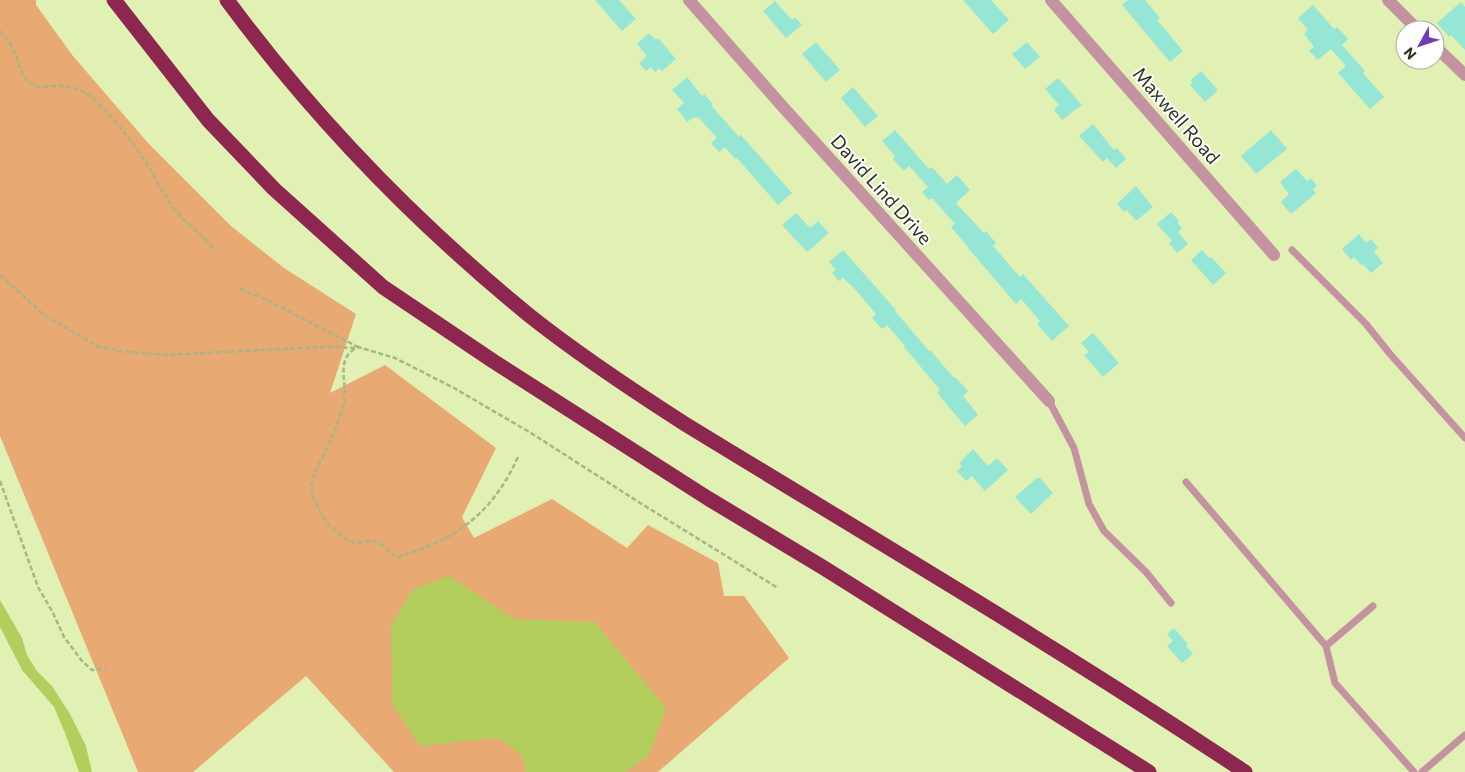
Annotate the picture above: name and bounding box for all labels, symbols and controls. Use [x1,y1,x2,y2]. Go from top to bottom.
north arrow [1395,20,1445,70]
text: N [1400,44,1420,63]
street label: Maxwell Road [1129,62,1225,168]
street label: David Lind Drive [827,129,937,249]

